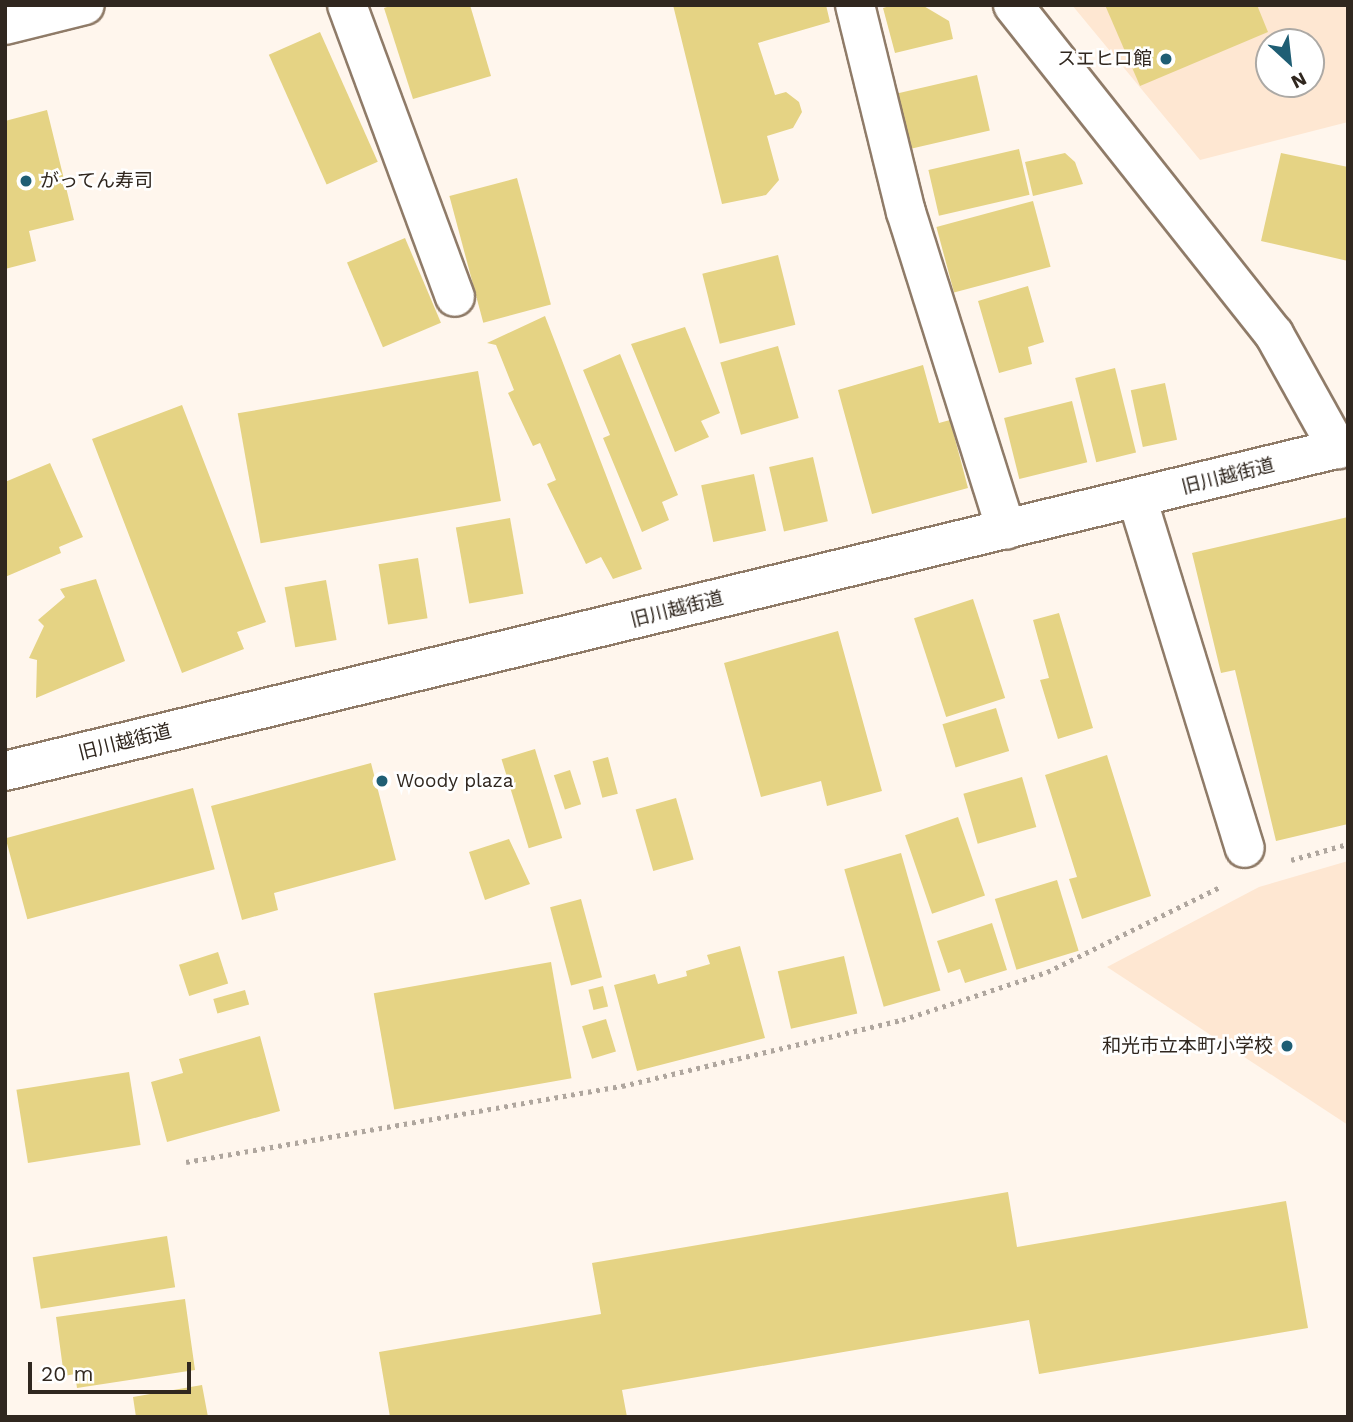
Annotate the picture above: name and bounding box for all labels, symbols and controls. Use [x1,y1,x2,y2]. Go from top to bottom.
north arrow [1255,28,1325,98]
place label: スエヒロ館 [1057,48,1152,70]
marker: スエヒロ館 [1158,51,1174,67]
text: N [1287,67,1310,94]
place label: がってん寿司 [40,170,154,192]
marker: がってん寿司 [18,173,34,189]
street label: 旧川越街道 [1179,453,1277,499]
street label: 旧川越街道 [628,586,726,632]
street label: 旧川越街道 [76,719,174,765]
place label: Woody plaza [396,770,514,792]
marker: Woody plaza [374,773,390,789]
place label: 和光市立本町小学校 [1102,1035,1273,1057]
marker: 和光市立本町小学校 [1279,1038,1295,1054]
scale bar [32,1348,194,1392]
text: 20 m [41,1361,93,1386]

